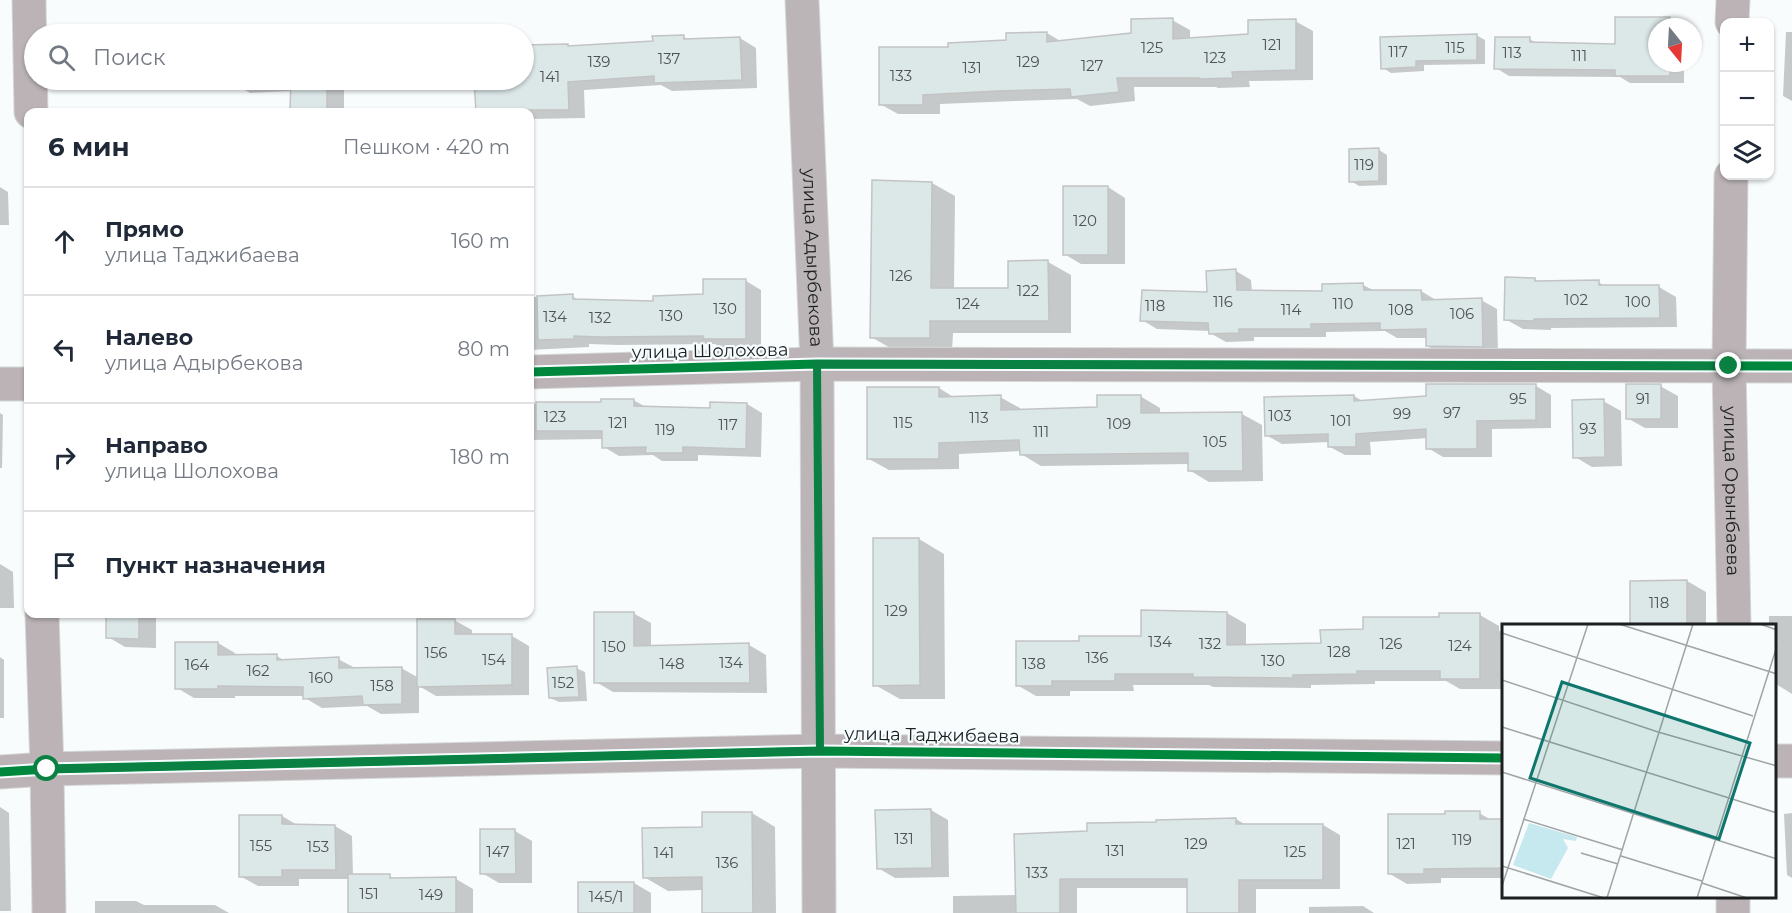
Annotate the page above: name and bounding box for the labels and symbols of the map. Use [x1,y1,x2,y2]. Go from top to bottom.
north arrow [1648,18,1702,72]
house number: 121 [1262,35,1282,54]
house number: 125 [1141,38,1163,57]
house number: 115 [1445,38,1465,57]
house number: 117 [1388,42,1408,61]
house number: 113 [1502,43,1522,62]
house number: 111 [1571,46,1587,65]
house number: 123 [1204,48,1226,67]
house number: 137 [658,49,680,68]
house number: 139 [587,52,611,71]
house number: 129 [1016,52,1040,71]
house number: 127 [1081,56,1104,75]
house number: 131 [962,58,982,77]
house number: 133 [890,66,912,85]
house number: 141 [540,67,560,86]
house number: 119 [1354,155,1374,174]
street label: улица Адырбекова [798,167,827,347]
house number: 120 [1073,211,1097,230]
house number: 126 [889,266,913,285]
house number: 122 [1017,281,1039,300]
house number: 102 [1564,290,1588,309]
house number: 116 [1213,292,1233,311]
house number: 100 [1625,292,1651,311]
house number: 124 [956,294,980,313]
house number: 110 [1333,294,1353,313]
house number: 118 [1145,296,1165,315]
house number: 130 [713,299,737,318]
house number: 114 [1281,300,1301,319]
house number: 108 [1389,300,1413,319]
house number: 106 [1450,304,1474,323]
house number: 130 [659,306,683,325]
house number: 134 [543,307,567,326]
house number: 132 [589,308,611,327]
street label: улица Шолохова [631,339,788,363]
route end [1715,352,1741,378]
house number: 95 [1509,389,1527,408]
house number: 91 [1636,389,1650,408]
house number: 97 [1443,403,1461,422]
house number: 99 [1393,404,1411,423]
street label: улица Орынбаева [1719,405,1744,576]
house number: 103 [1268,406,1292,425]
house number: 123 [544,407,566,426]
house number: 113 [969,408,989,427]
house number: 101 [1331,411,1351,430]
house number: 121 [608,413,628,432]
house number: 115 [893,413,913,432]
house number: 109 [1107,414,1131,433]
house number: 117 [718,415,738,434]
house number: 93 [1579,419,1597,438]
house number: 119 [655,420,675,439]
house number: 111 [1033,422,1049,441]
house number: 105 [1203,432,1227,451]
house number: 118 [1649,593,1669,612]
house number: 129 [884,601,908,620]
inset map [1502,624,1777,898]
house number: 134 [1148,632,1172,651]
house number: 132 [1199,634,1221,653]
house number: 126 [1379,634,1403,653]
house number: 124 [1448,636,1472,655]
house number: 150 [602,637,626,656]
house number: 128 [1327,642,1351,661]
house number: 156 [424,643,448,662]
house number: 136 [1085,648,1109,667]
house number: 154 [482,650,506,669]
house number: 130 [1261,651,1285,670]
house number: 134 [719,653,743,672]
house number: 148 [659,654,685,673]
house number: 138 [1022,654,1046,673]
house number: 164 [185,655,209,674]
house number: 162 [246,661,270,680]
house number: 160 [309,668,333,687]
house number: 152 [552,673,574,692]
house number: 158 [370,676,394,695]
street label: улица Таджибаева [843,722,1020,748]
route start [33,755,59,781]
house number: 131 [894,829,914,848]
house number: 119 [1452,830,1472,849]
house number: 129 [1184,834,1208,853]
house number: 121 [1396,834,1416,853]
house number: 155 [250,836,272,855]
house number: 153 [307,837,329,856]
house number: 131 [1105,841,1125,860]
house number: 147 [486,842,510,861]
house number: 125 [1284,842,1306,861]
house number: 141 [654,843,674,862]
house number: 136 [715,853,739,872]
house number: 133 [1026,863,1048,882]
house number: 151 [359,884,379,903]
house number: 149 [419,885,443,904]
house number: 145/1 [589,887,623,906]

